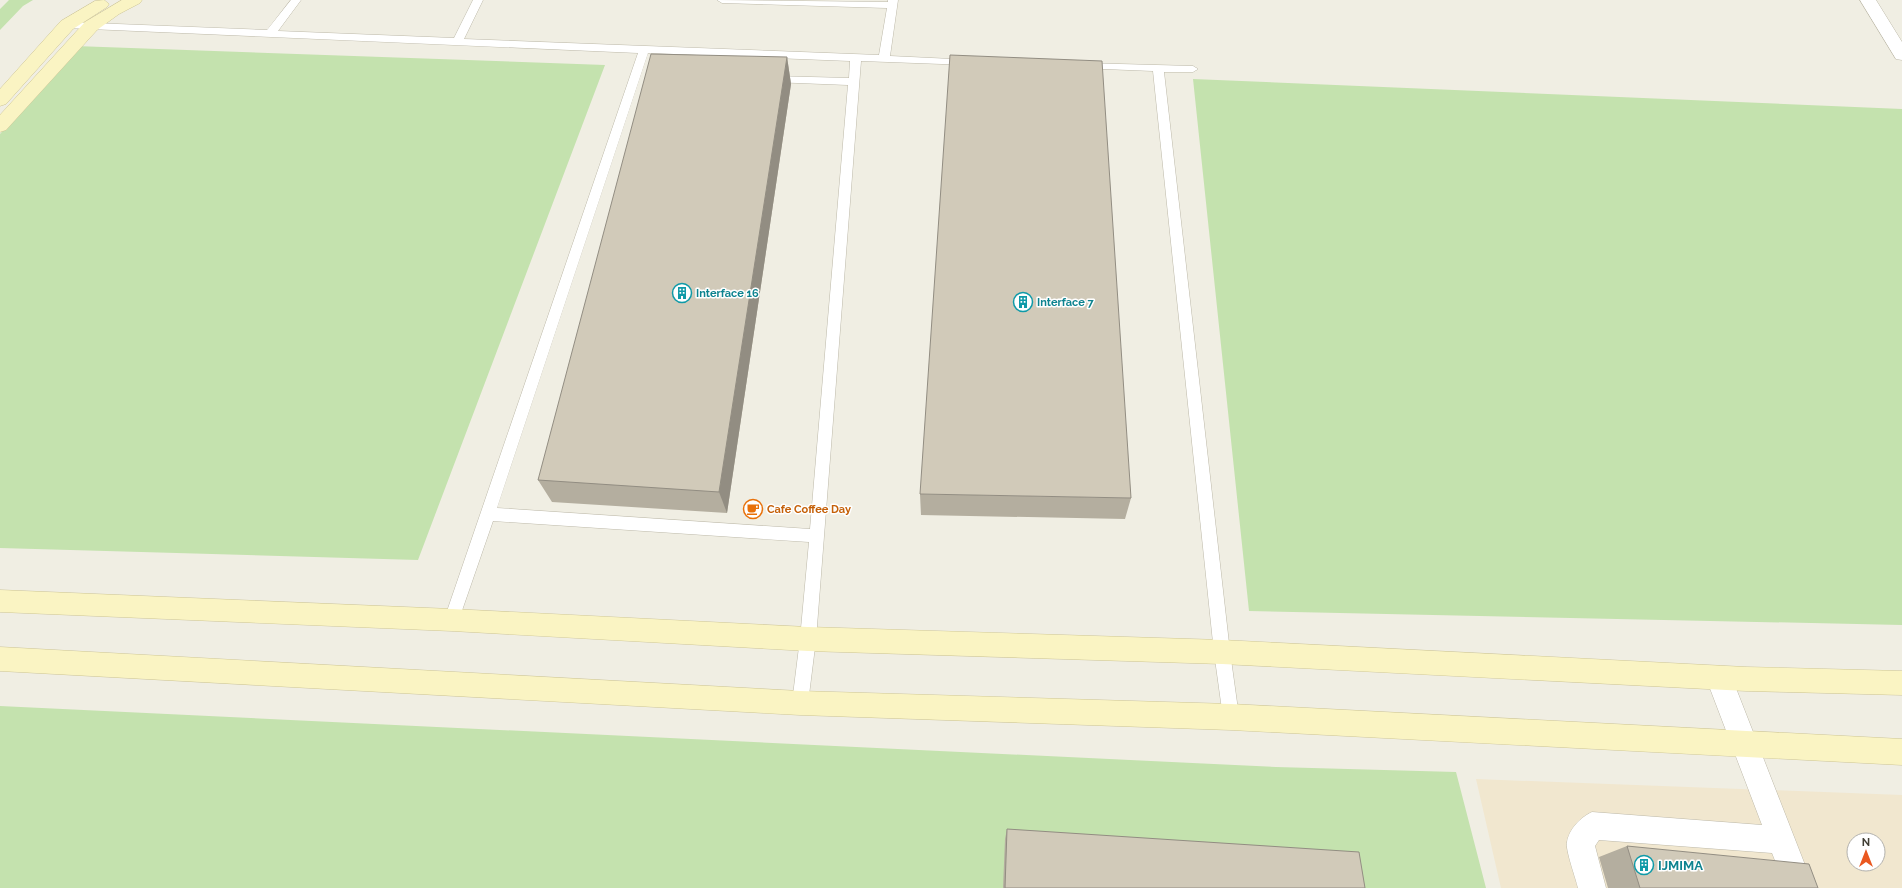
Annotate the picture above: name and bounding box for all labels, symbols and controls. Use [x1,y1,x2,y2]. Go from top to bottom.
building icon: Interface 16 [671,282,693,304]
place label: Interface 16 [696,287,759,300]
building icon: Interface 7 [1012,291,1034,313]
place label: Interface 7 [1037,296,1094,309]
cafe icon: Cafe Coffee Day [742,498,764,520]
place label: Cafe Coffee Day [767,503,851,516]
north arrow [1846,832,1886,872]
text: N [1862,836,1870,849]
building icon: IJMIMA [1633,854,1655,876]
place label: IJMIMA [1658,858,1703,873]

